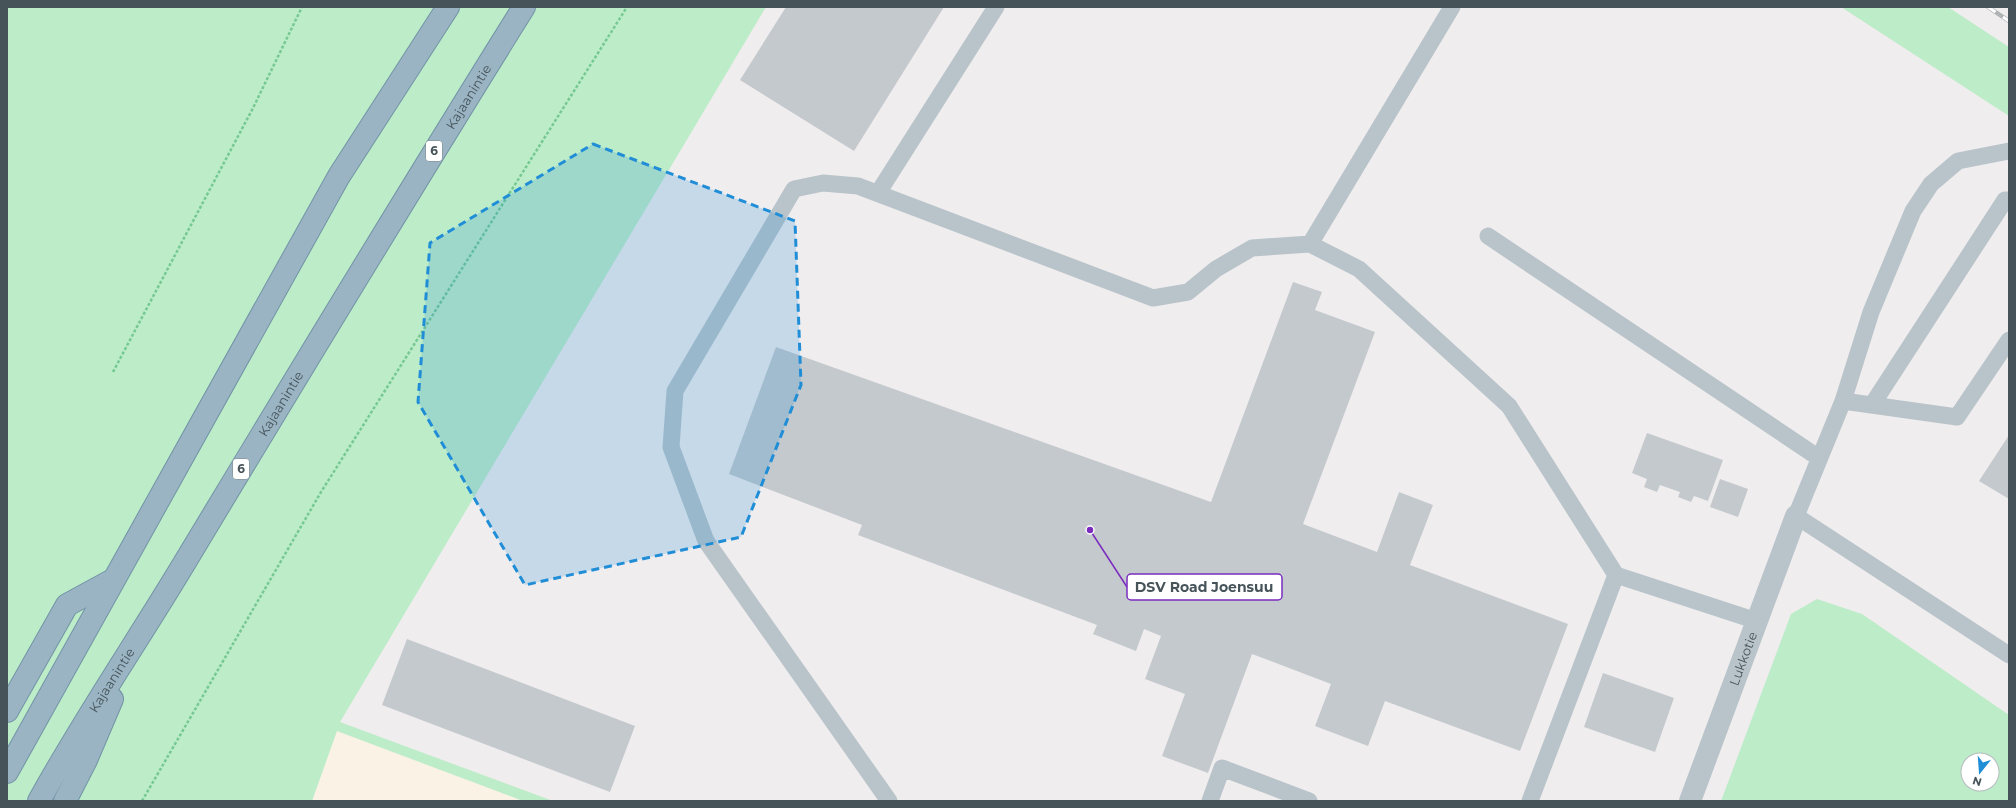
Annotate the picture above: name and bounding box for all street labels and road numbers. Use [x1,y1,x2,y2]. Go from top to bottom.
street label: Kajaanintie [442,61,495,132]
road number: 6 [426,141,442,161]
street label: Kajaanintie [255,368,307,439]
road number: 6 [233,459,249,479]
street label: Lukkotie [1726,629,1760,688]
street label: Kajaanintie [85,645,138,715]

